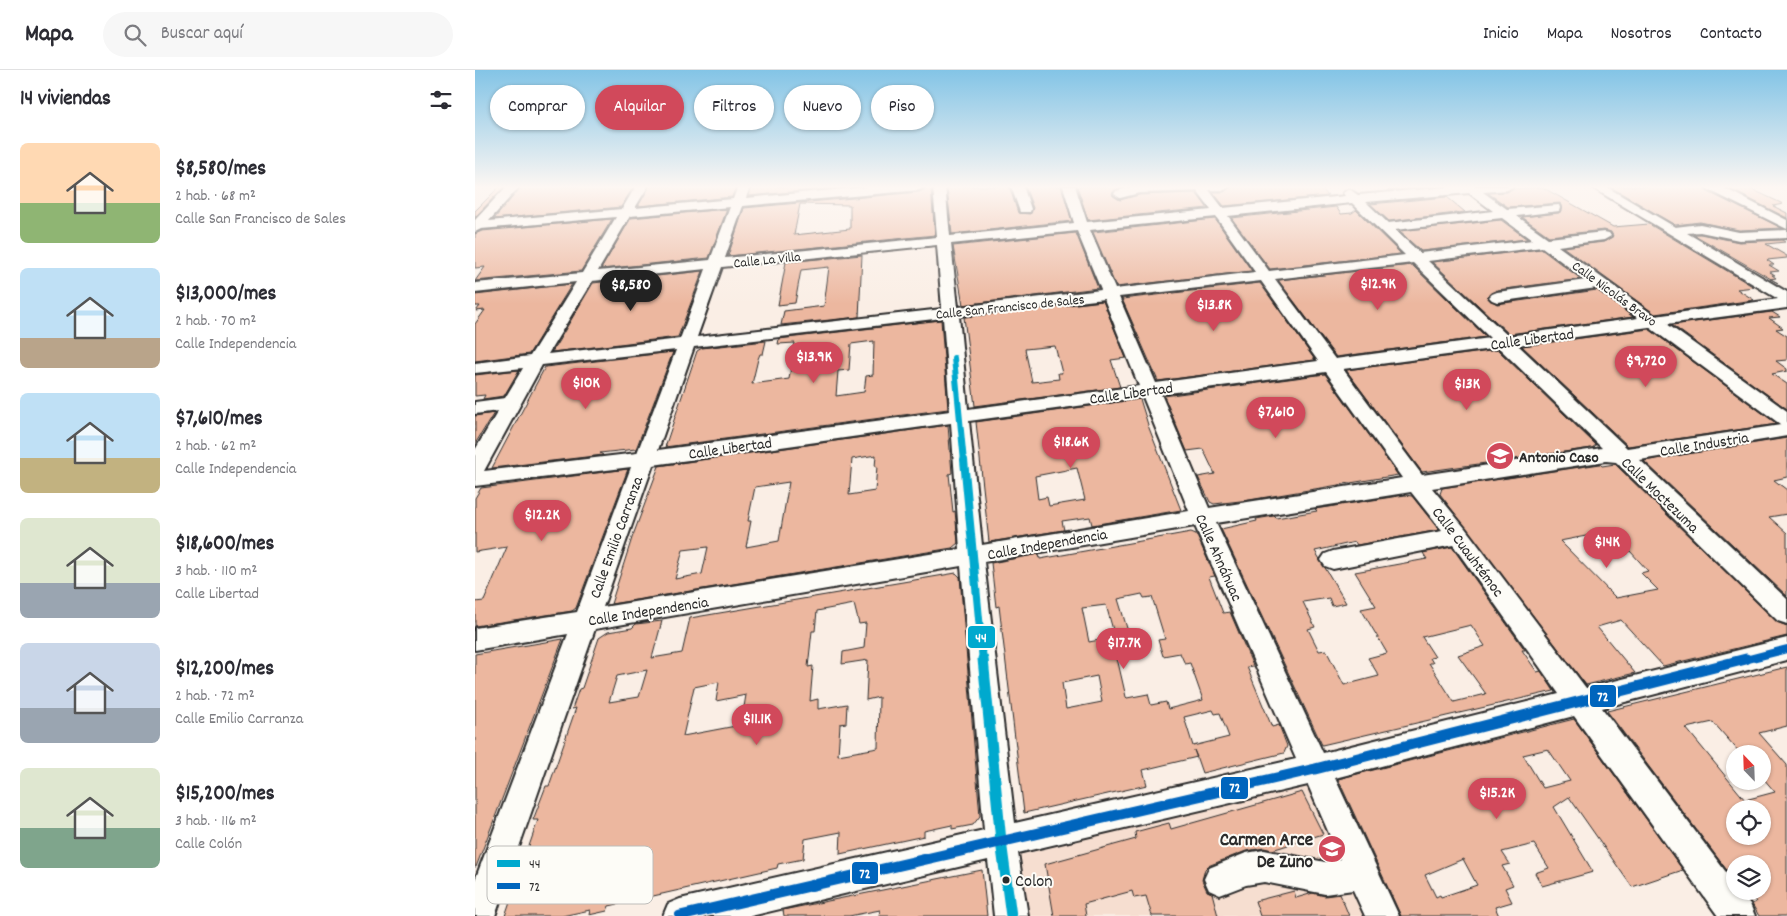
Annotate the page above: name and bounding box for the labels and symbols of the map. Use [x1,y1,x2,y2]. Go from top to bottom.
street label: Calle La Villa [733,247,802,274]
street label: Calle Nicolás Bravo [1567,257,1660,332]
pin: $12.9K [1337,268,1419,311]
pin: $8,580 [590,270,672,312]
street label: Calle San Francisco de Sales [935,290,1086,326]
pin: $13.8K [1173,290,1255,332]
street label: Calle Libertad [1489,323,1576,358]
pin: $13.9K [773,342,855,384]
pin: $9,720 [1605,346,1687,388]
pin: $10K [556,368,616,410]
pin: $13K [1437,368,1497,411]
street label: Calle Libertad [1088,377,1175,412]
pin: $7,610 [1235,396,1317,439]
pin: $18.6K [1030,426,1112,469]
street label: Calle Industria [1658,427,1751,464]
street label: Calle Libertad [687,432,774,467]
school or university icon: Antonio Caso [1485,441,1515,471]
place label: Antonio Caso [1519,447,1599,470]
street label: Calle Moctezuma [1615,452,1704,540]
street label: Calle Emilio Carranza [585,473,650,602]
pin: $12.2K [501,500,583,542]
street label: Calle Cuauhtémoc [1425,503,1509,602]
street label: Calle Ahnáhuac [1188,511,1247,605]
street label: Calle Independencia [986,524,1110,567]
pin: $14K [1577,526,1637,569]
street label: Calle Independencia [587,592,711,633]
line badge: 44 [967,625,996,649]
pin: $17.7K [1083,628,1165,670]
text: 44 [975,629,987,649]
line badge: 72 [1589,684,1617,708]
text: 72 [1597,688,1609,708]
pin: $11.1K [716,704,798,746]
north arrow [1726,745,1771,790]
line badge: 72 [1220,776,1249,800]
pin: $15.2K [1456,778,1538,820]
text: 72 [1229,779,1241,799]
place label: Carmen Arce De Zuno [1220,828,1314,877]
school or university icon: Carmen Arce De Zuno [1317,834,1347,864]
legend [487,846,653,904]
text: 44 [529,855,541,875]
line badge: 72 [851,861,879,885]
text: 72 [859,865,871,885]
place label: Colon [1015,870,1053,895]
marker: Colon [1001,875,1011,885]
text: 72 [529,878,540,898]

